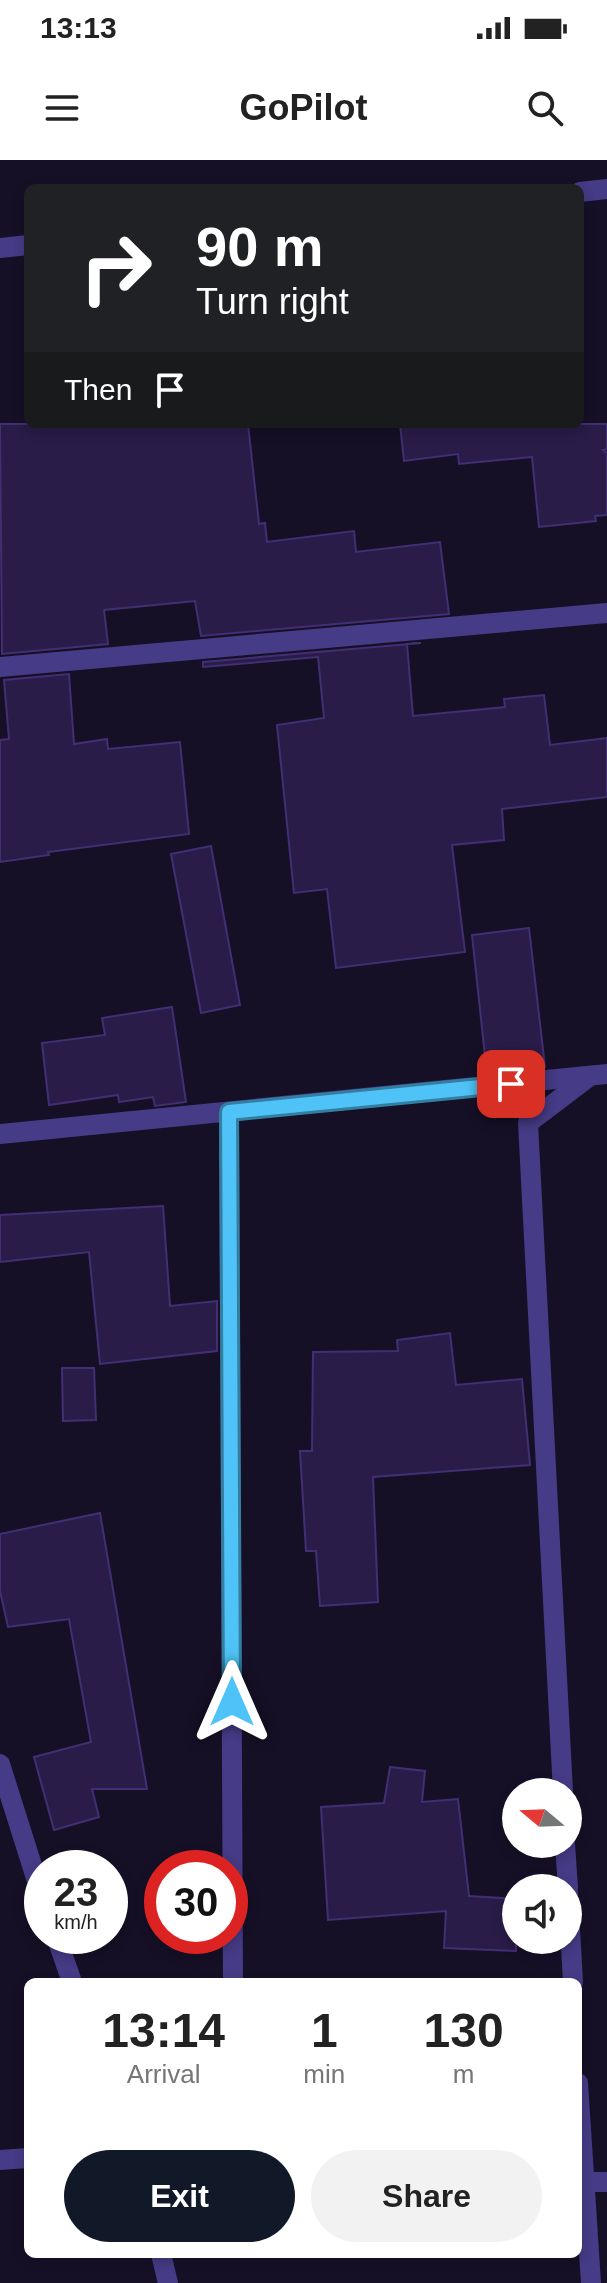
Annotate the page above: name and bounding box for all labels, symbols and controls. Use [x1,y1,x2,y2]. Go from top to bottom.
text: 13:13 [40,11,117,44]
icon: menu [40,86,84,130]
icon: search [523,86,567,130]
text: GoPilot [240,87,368,128]
text: 90 m [196,215,324,278]
icon: right [64,216,168,320]
text: Turn right [196,281,349,322]
icon: arrive [148,368,192,412]
text: Then [64,373,132,406]
pin [477,1050,545,1118]
icon: arrive [489,1062,533,1106]
position arrow [190,1660,274,1744]
north arrow [502,1778,582,1858]
map controls [502,1778,582,1954]
speed limit sign: 30 [144,1850,248,1954]
text: 23 [54,1870,98,1914]
button: sound [502,1874,582,1954]
text: km/h [54,1911,98,1933]
text: 13:14 [102,2004,225,2057]
text: 1 [311,2004,338,2057]
text: 130 [424,2004,504,2057]
text: Arrival [127,2059,201,2089]
text: min [303,2059,345,2089]
text: m [453,2059,474,2089]
button: Exit [64,2150,295,2242]
button: Share [311,2150,542,2242]

